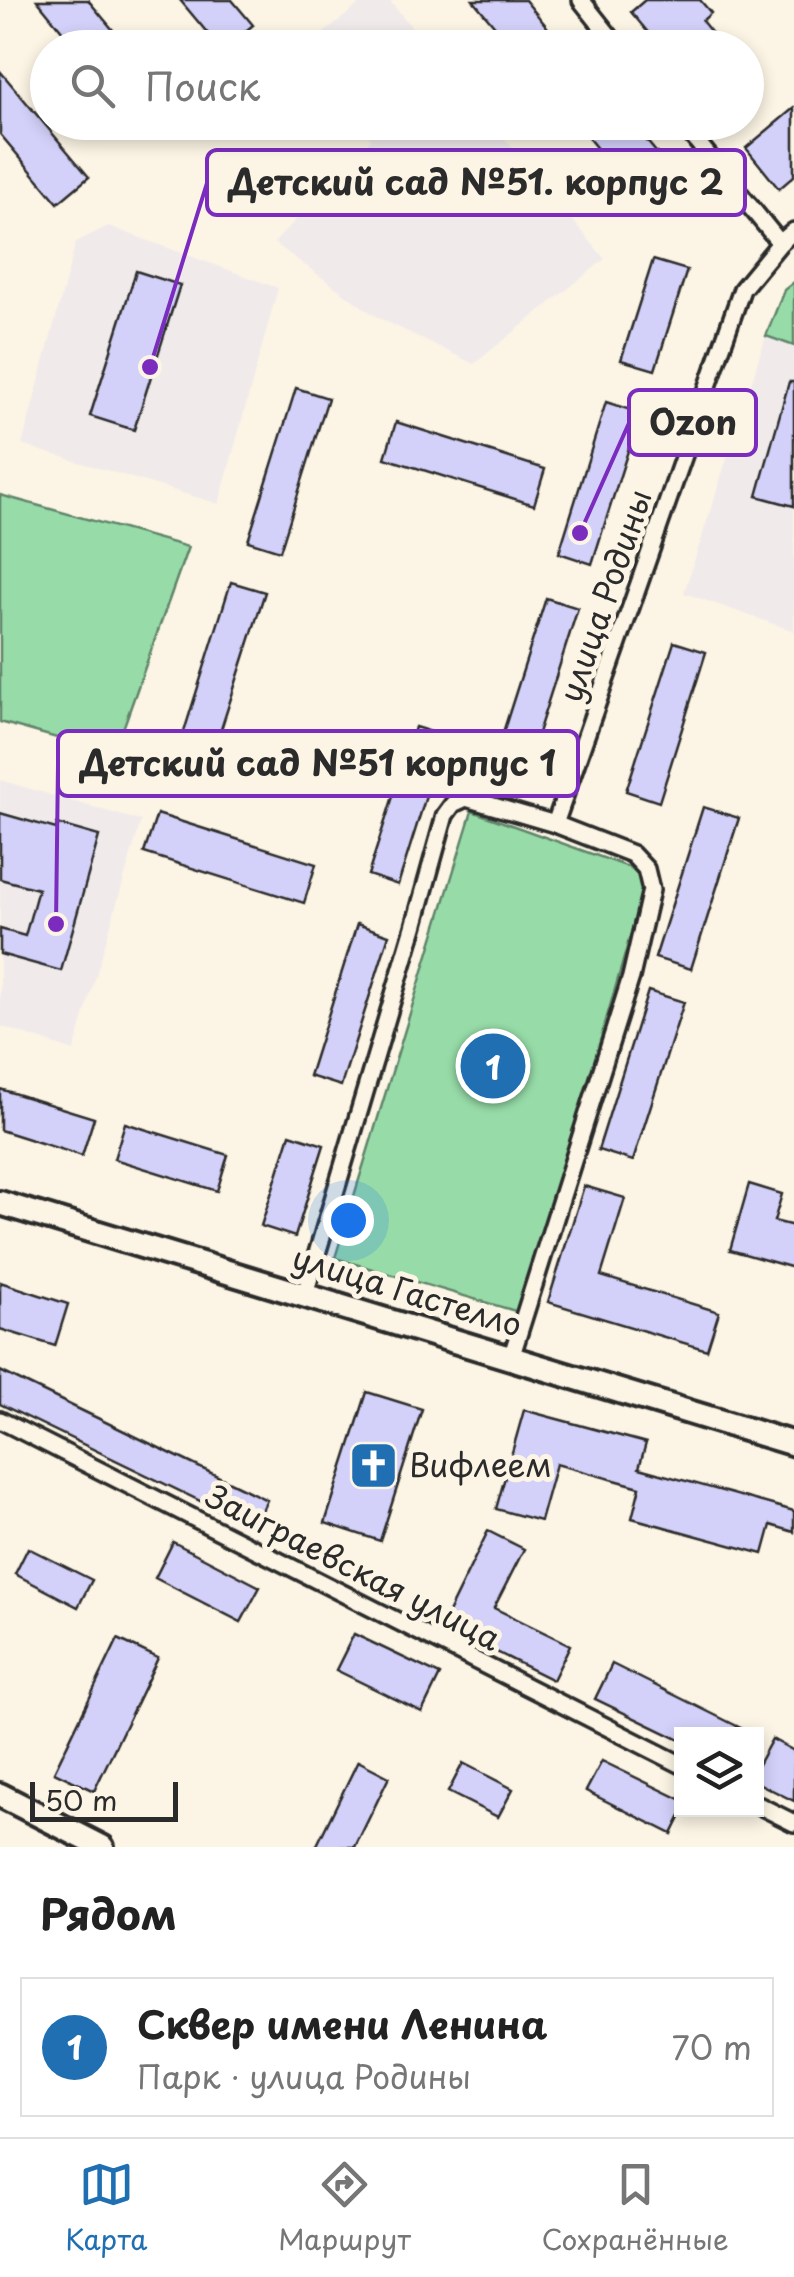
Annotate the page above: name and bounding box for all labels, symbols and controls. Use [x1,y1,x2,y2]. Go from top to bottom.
search box [30,30,764,140]
text: Поиск [145,57,260,114]
icon: search [65,58,120,113]
callout: Детский сад №51. корпус 2 [207,150,745,215]
text: Детский сад №51. корпус 2 [227,154,723,207]
callout: Ozon [629,390,756,455]
text: Ozon [649,394,737,447]
street label: улица Родины [545,483,663,708]
callout: Детский сад №51 корпус 1 [58,731,578,796]
text: Детский сад №51 корпус 1 [78,735,556,788]
pin: 1 [460,1028,526,1104]
your location [323,1195,374,1246]
street label: улица Гастелло [287,1232,528,1348]
church icon: Вифлеем [348,1440,400,1492]
place label: Вифлеем [409,1440,552,1488]
street label: Заиграевская улица [197,1471,510,1661]
map controls [674,1727,764,1817]
button: layers [674,1727,764,1817]
scale bar [30,1777,178,1822]
text: 50 m [45,1778,118,1821]
text: Рядом [40,1881,177,1944]
text: Сквер имени Ленина [137,1995,547,2052]
text: 1 [67,2023,82,2071]
text: 70 m [672,2023,752,2071]
text: Парк · улица Родины [137,2052,471,2100]
tab: Карта [65,2157,148,2260]
tab: Маршрут [278,2157,411,2260]
tab: Сохранённые [541,2157,729,2260]

